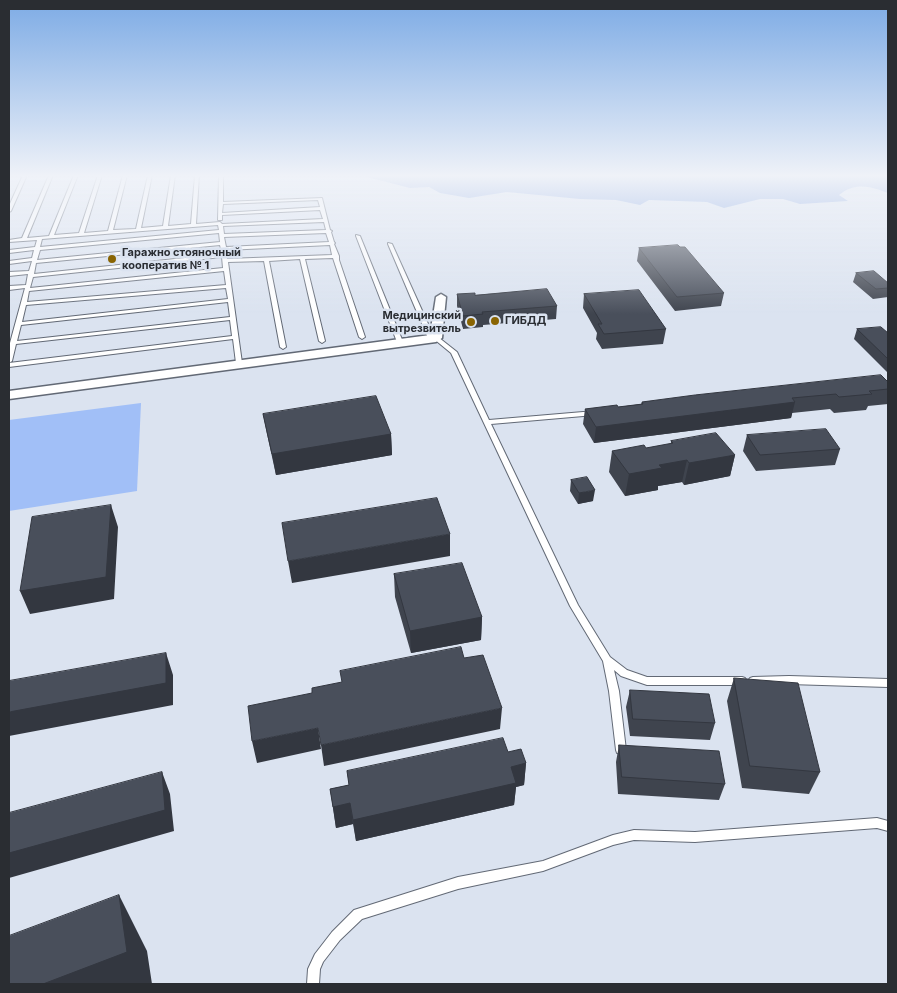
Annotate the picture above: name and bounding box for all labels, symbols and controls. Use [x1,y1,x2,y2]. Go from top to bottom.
place label: Гаражно стояночный кооператив № 1 [122,246,241,272]
marker: Гаражно стояночный кооператив № 1 [106,253,118,265]
place label: Медицинский вытрезвитель [383,309,461,335]
place label: ГИБДД [505,314,546,328]
marker: ГИБДД [489,315,501,327]
marker: Медицинский вытрезвитель [465,316,477,328]

